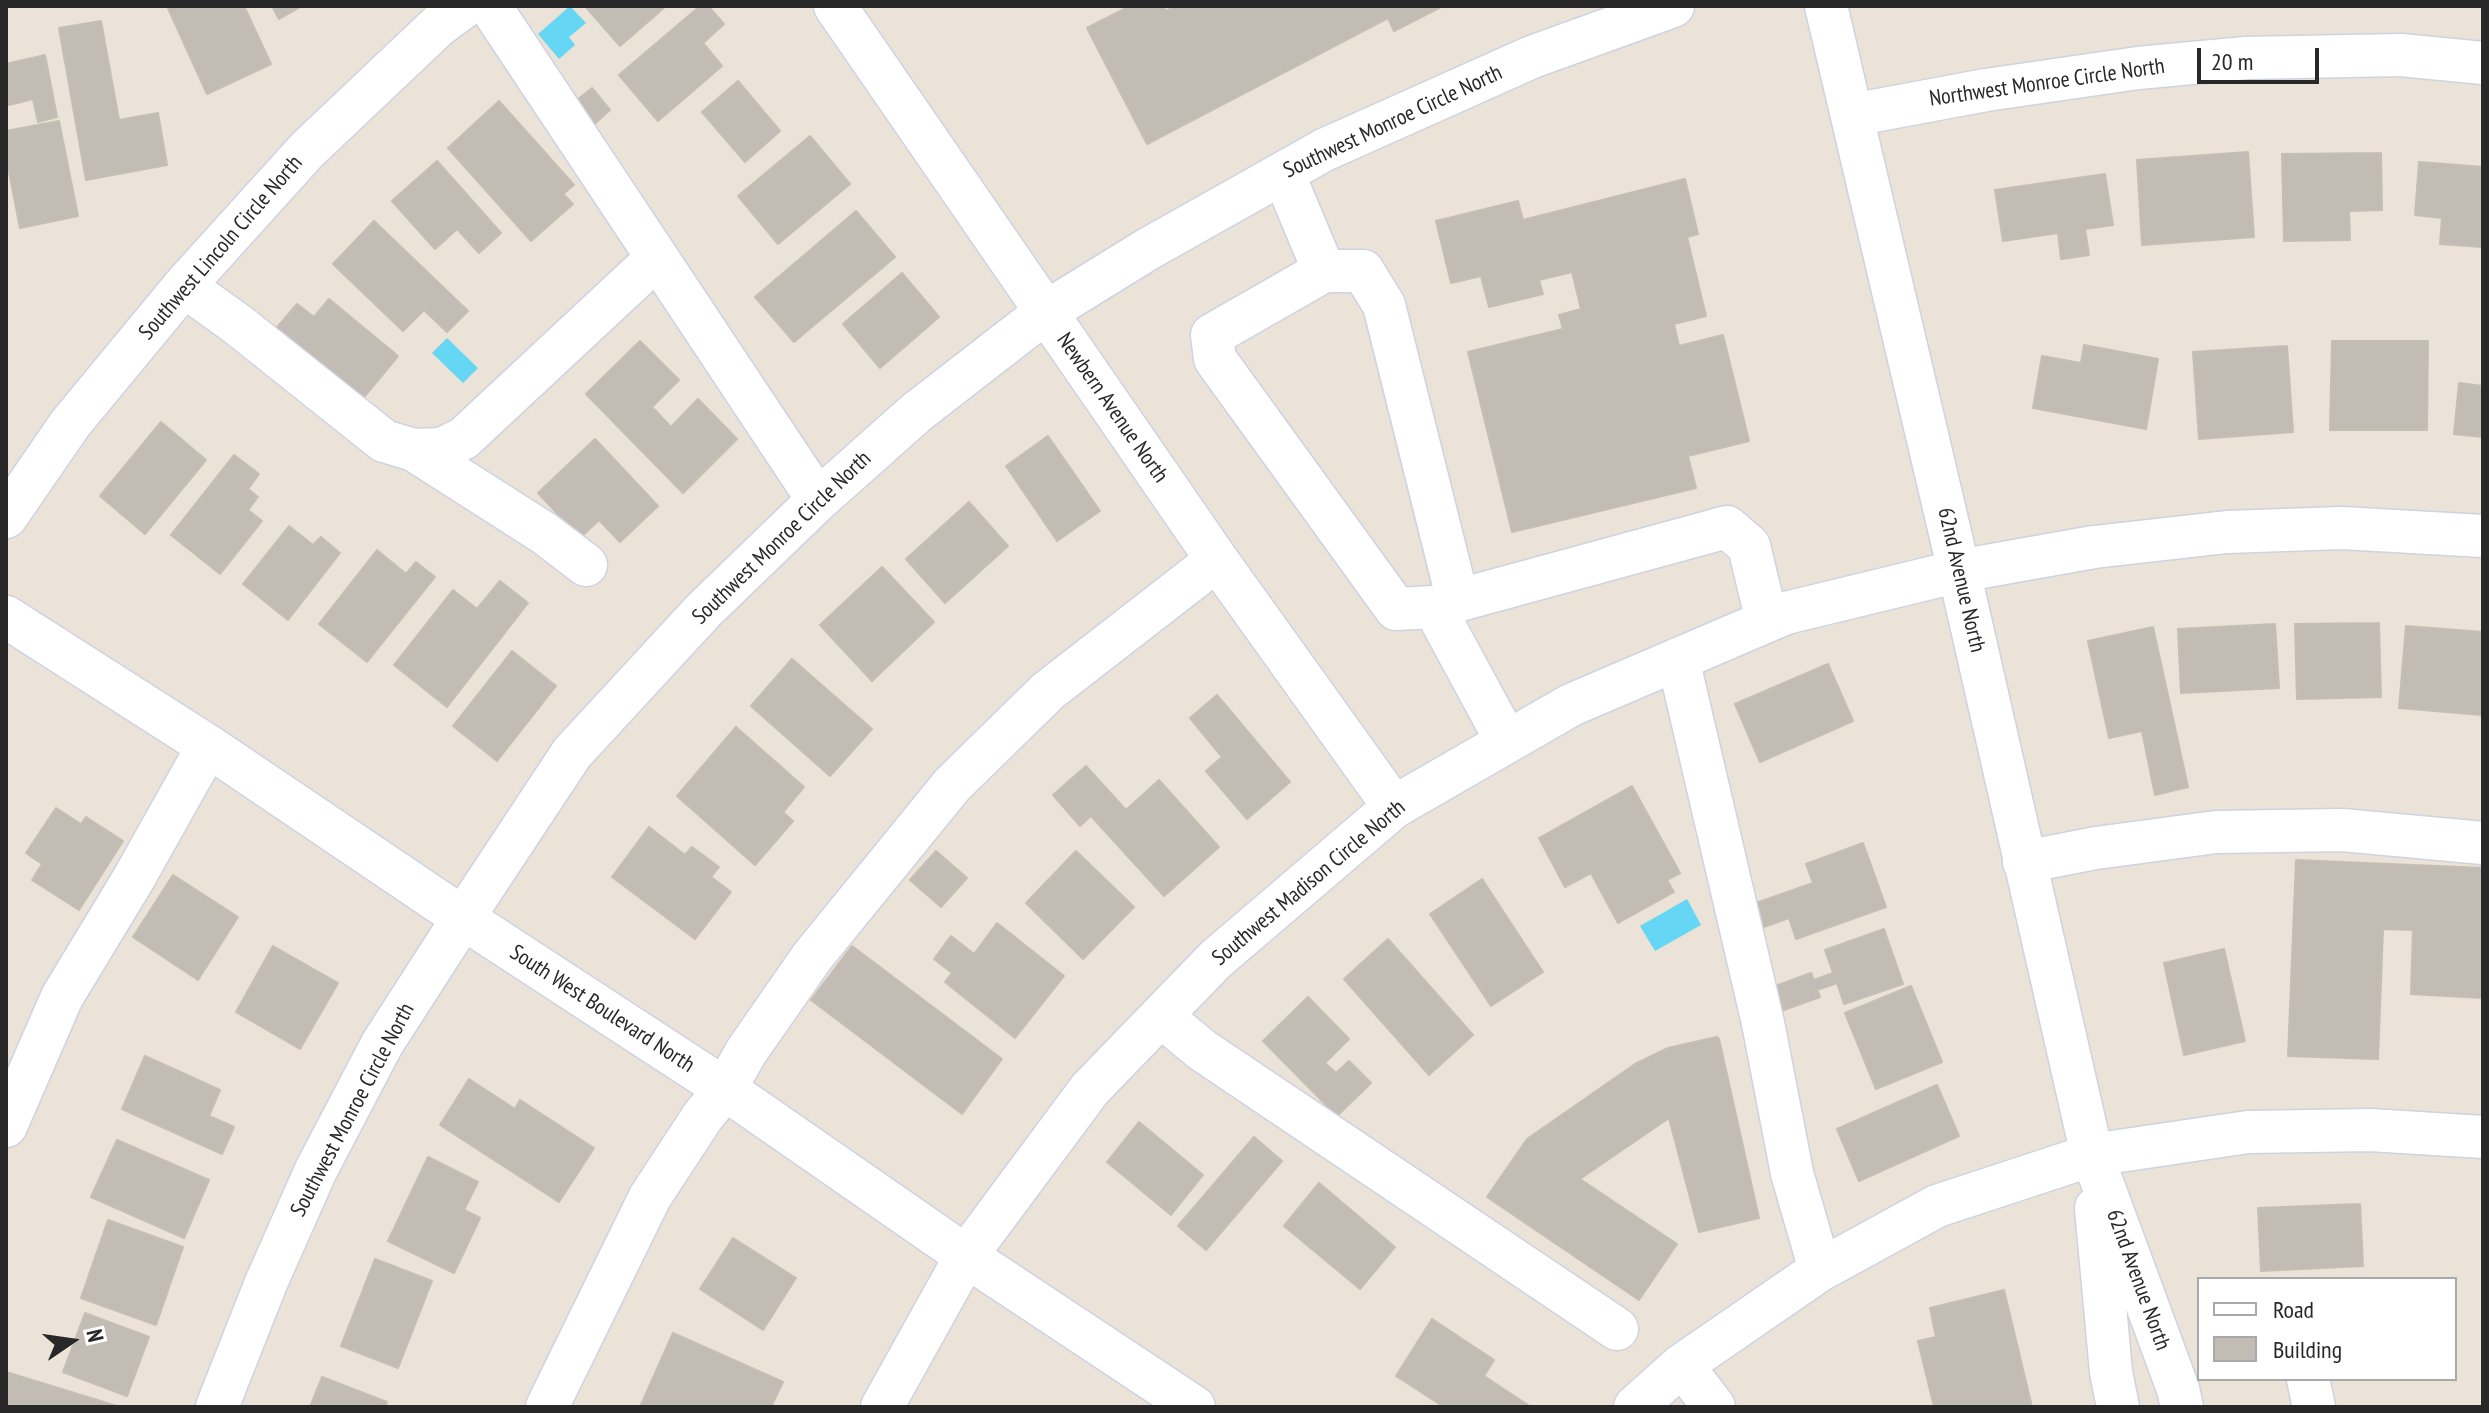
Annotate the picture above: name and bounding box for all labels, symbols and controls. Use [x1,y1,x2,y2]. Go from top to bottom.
scale bar [2201,32,2323,82]
text: 20 m [2211,46,2253,77]
street label: Northwest Monroe Circle North [1928,53,2166,113]
street label: Southwest Monroe Circle North [1280,60,1506,184]
street label: Southwest Lincoln Circle North [134,151,308,345]
street label: Newbern Avenue North [1051,328,1173,488]
street label: Southwest Monroe Circle North [687,446,877,630]
street label: 62nd Avenue North [1932,505,1990,655]
street label: Southwest Madison Circle North [1207,795,1411,971]
street label: South West Boulevard North [505,940,699,1078]
street label: Southwest Monroe Circle North [286,999,420,1221]
street label: 62nd Avenue North [2100,1206,2176,1354]
legend [2197,1277,2457,1381]
text: Road [2273,1294,2314,1325]
north arrow [32,1301,112,1381]
text: N [80,1327,110,1345]
text: Building [2273,1334,2342,1365]

